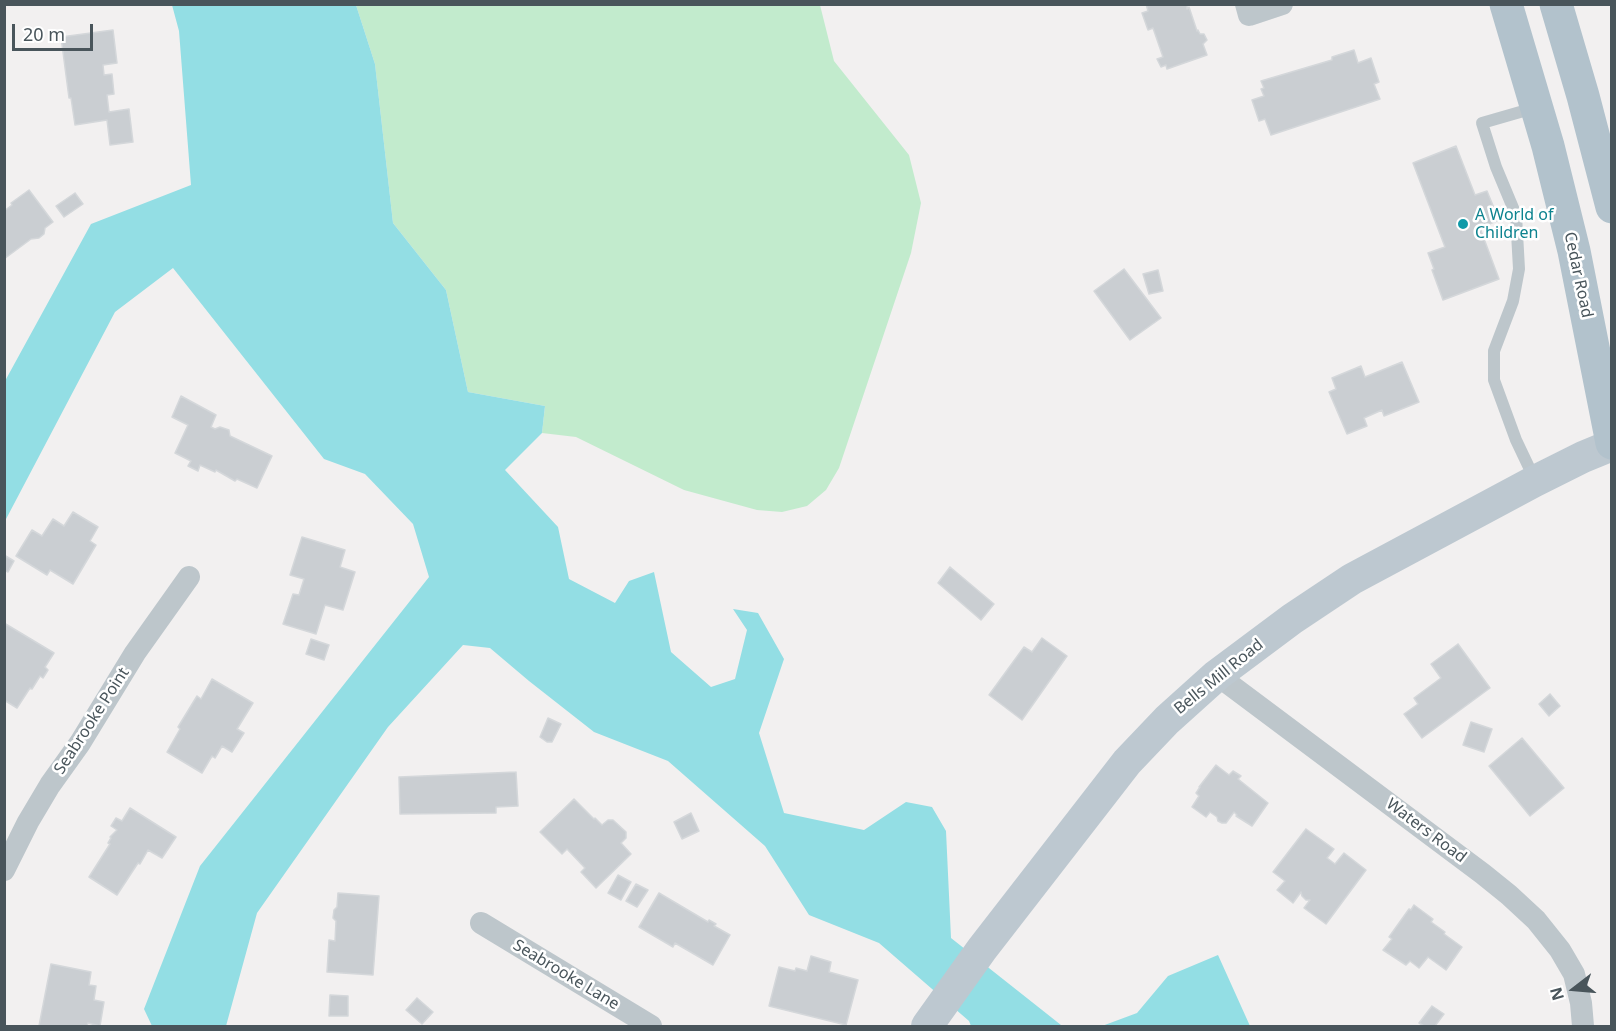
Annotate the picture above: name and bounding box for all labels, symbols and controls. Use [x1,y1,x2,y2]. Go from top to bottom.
scale bar [15,12,96,50]
text: 20 m [23,22,65,46]
place label: A World of Children [1475,205,1554,243]
marker: A World of Children [1456,217,1470,231]
street label: Cedar Road [1560,230,1596,320]
street label: Bells Mill Road [1171,635,1267,719]
street label: Seabrooke Point [50,664,134,778]
street label: Waters Road [1382,795,1470,867]
street label: Seabrooke Lane [510,936,622,1014]
north arrow [1544,959,1604,1019]
text: N [1544,985,1569,1003]

